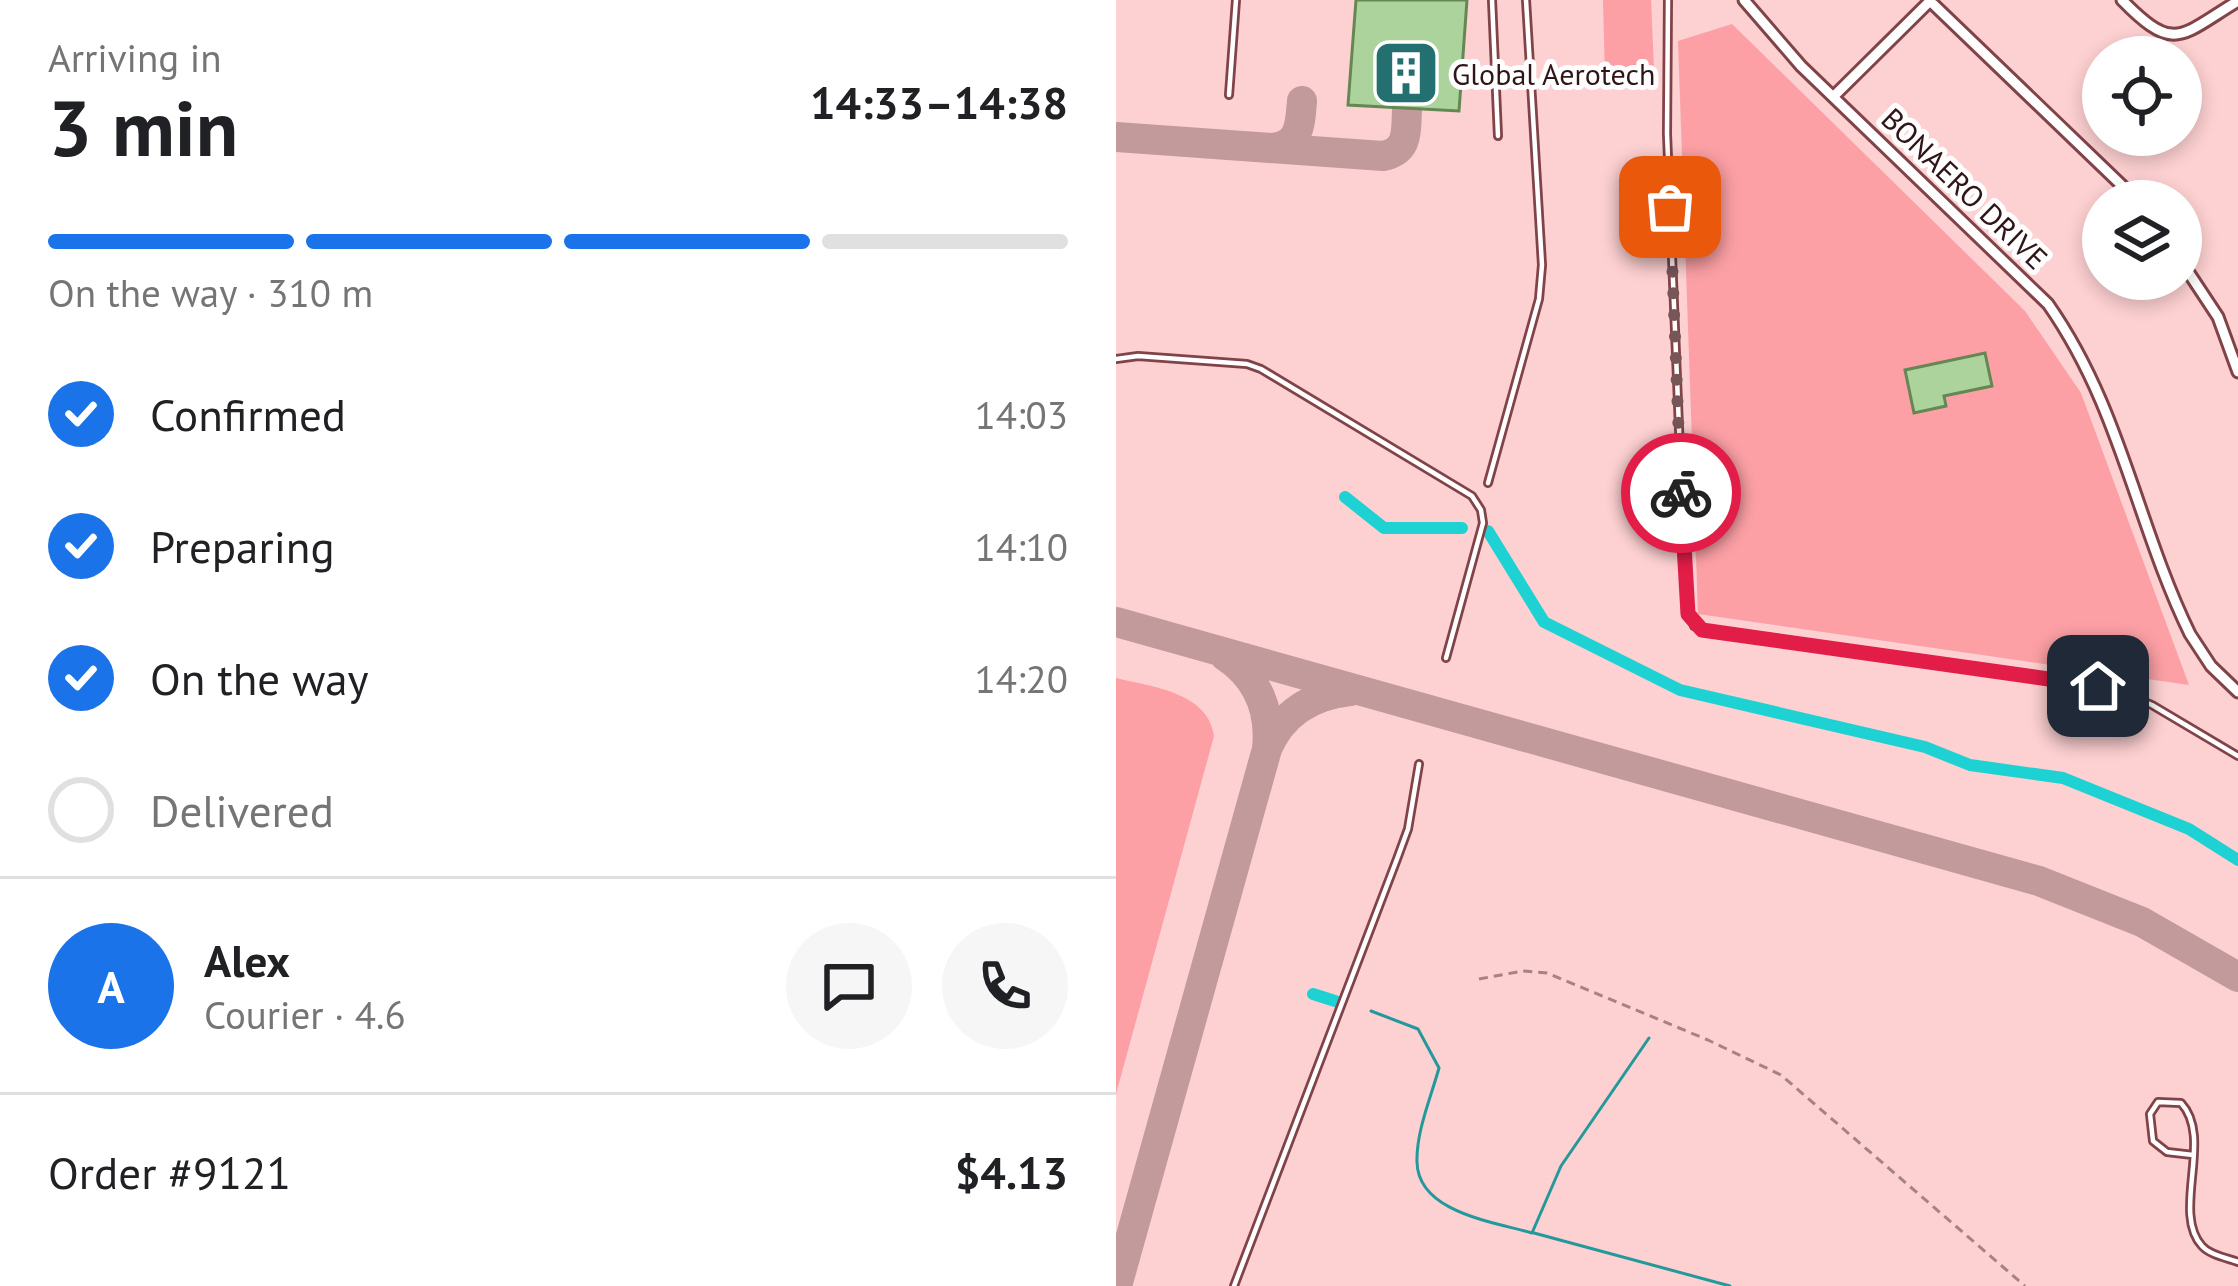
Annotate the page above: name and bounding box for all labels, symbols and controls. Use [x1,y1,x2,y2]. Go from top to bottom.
text: Arriving in [48,32,222,83]
map controls [2082,36,2202,300]
button: locate [2082,36,2202,156]
building icon: Global Aerotech [1371,38,1441,108]
place label: Global Aerotech [1452,54,1655,93]
text: 14:33–14:38 [810,73,1068,131]
text: 3 min [48,77,238,178]
street label: BONAERO DRIVE [1874,99,2056,277]
pin [1619,156,1721,258]
icon: bag [1637,174,1703,240]
button: layers [2082,180,2202,300]
text: On the way · 310 m [48,267,373,318]
icon: check [48,381,114,447]
text: Confirmed [150,385,346,443]
text: 14:03 [974,389,1068,440]
courier [1621,433,1741,553]
icon: bike [1648,460,1714,526]
icon: check [48,513,114,579]
text: Preparing [150,517,335,575]
text: 14:10 [974,521,1068,572]
pin [2047,635,2149,737]
icon: check [48,645,114,711]
text: On the way [150,649,369,707]
text: 14:20 [974,653,1068,704]
icon: home [2065,653,2131,719]
text: Delivered [150,781,334,839]
button: chat [786,923,912,1049]
button: phone [942,923,1068,1049]
text: Alex [204,931,290,989]
text: A [97,957,125,1015]
text: Courier · 4.6 [204,989,406,1040]
text: Order #9121 [48,1143,291,1201]
text: $4.13 [955,1143,1068,1201]

